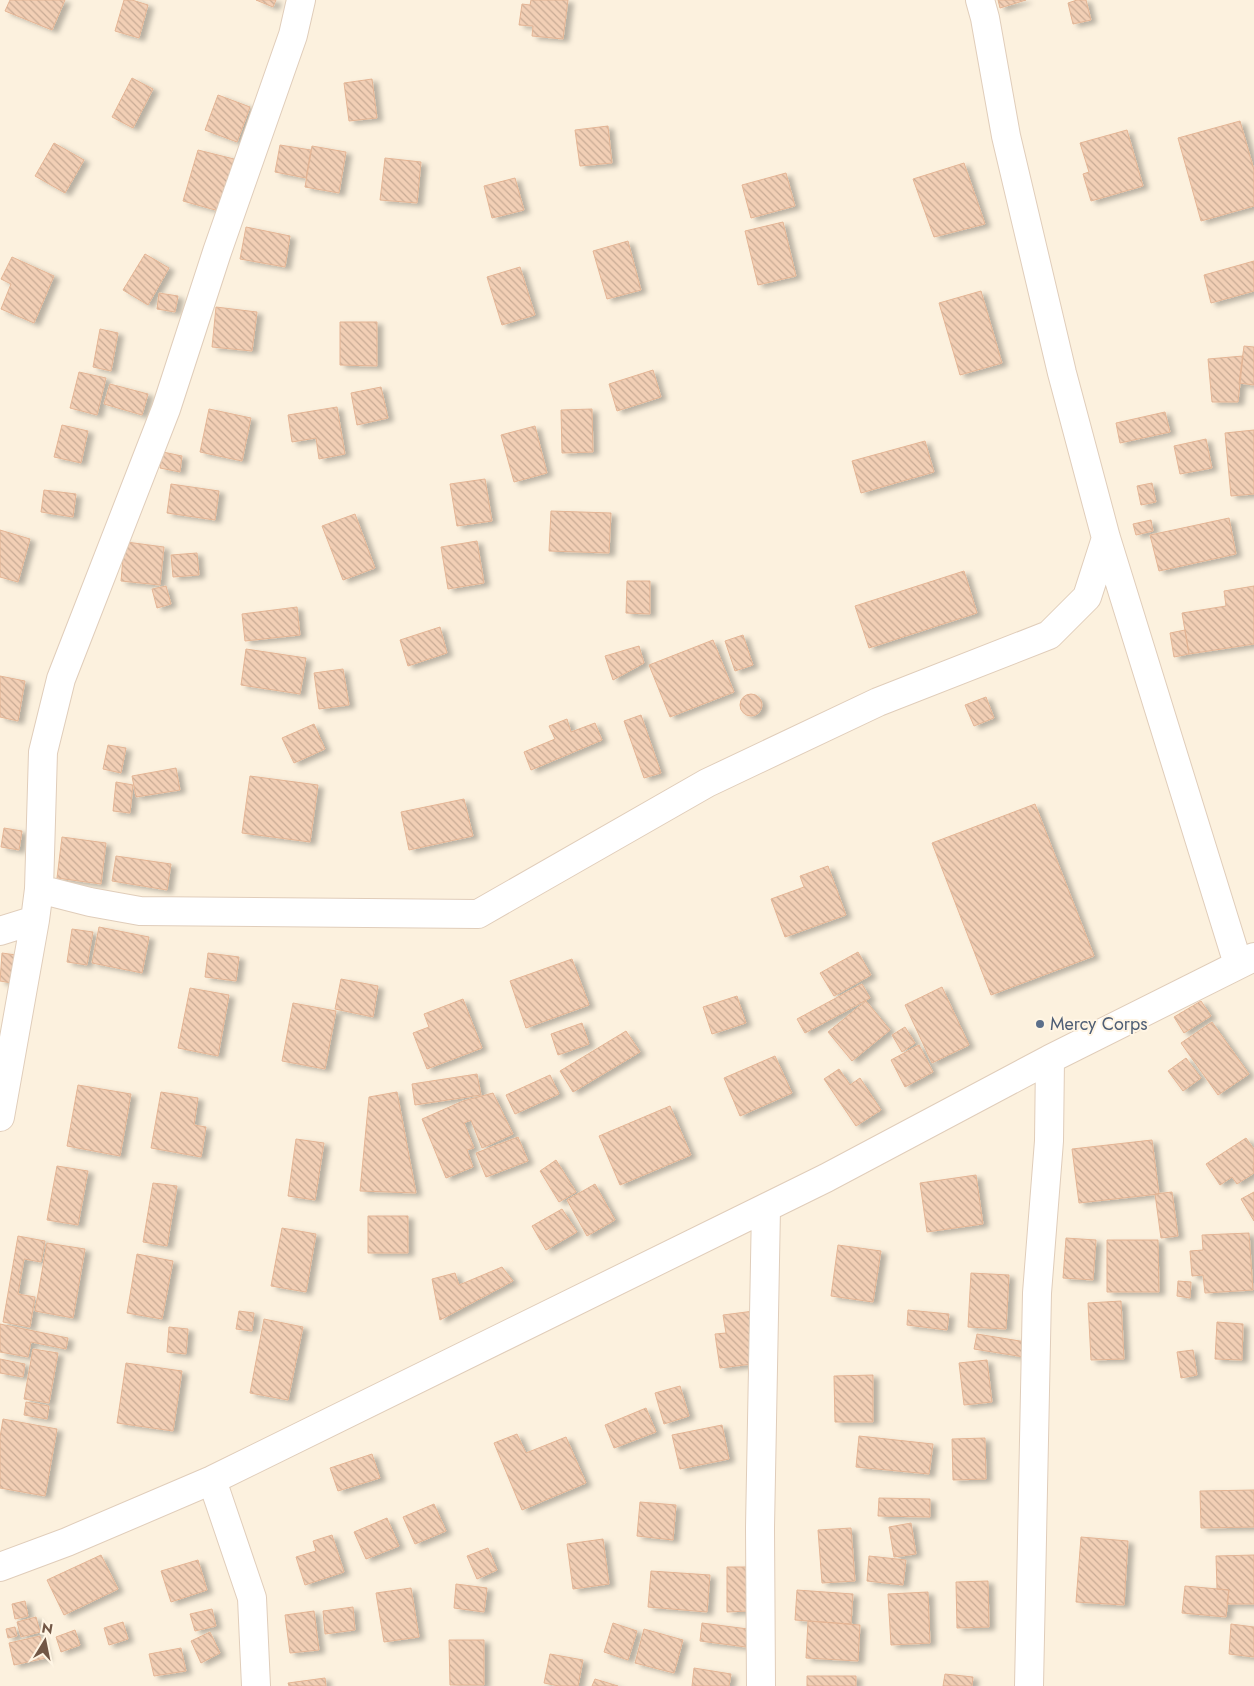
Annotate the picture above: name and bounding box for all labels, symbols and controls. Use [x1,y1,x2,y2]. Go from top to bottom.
place label: Mercy Corps [1050,1011,1148,1037]
marker: Mercy Corps [1034,1018,1046,1030]
north arrow [20,1616,70,1666]
text: N [40,1617,54,1639]

